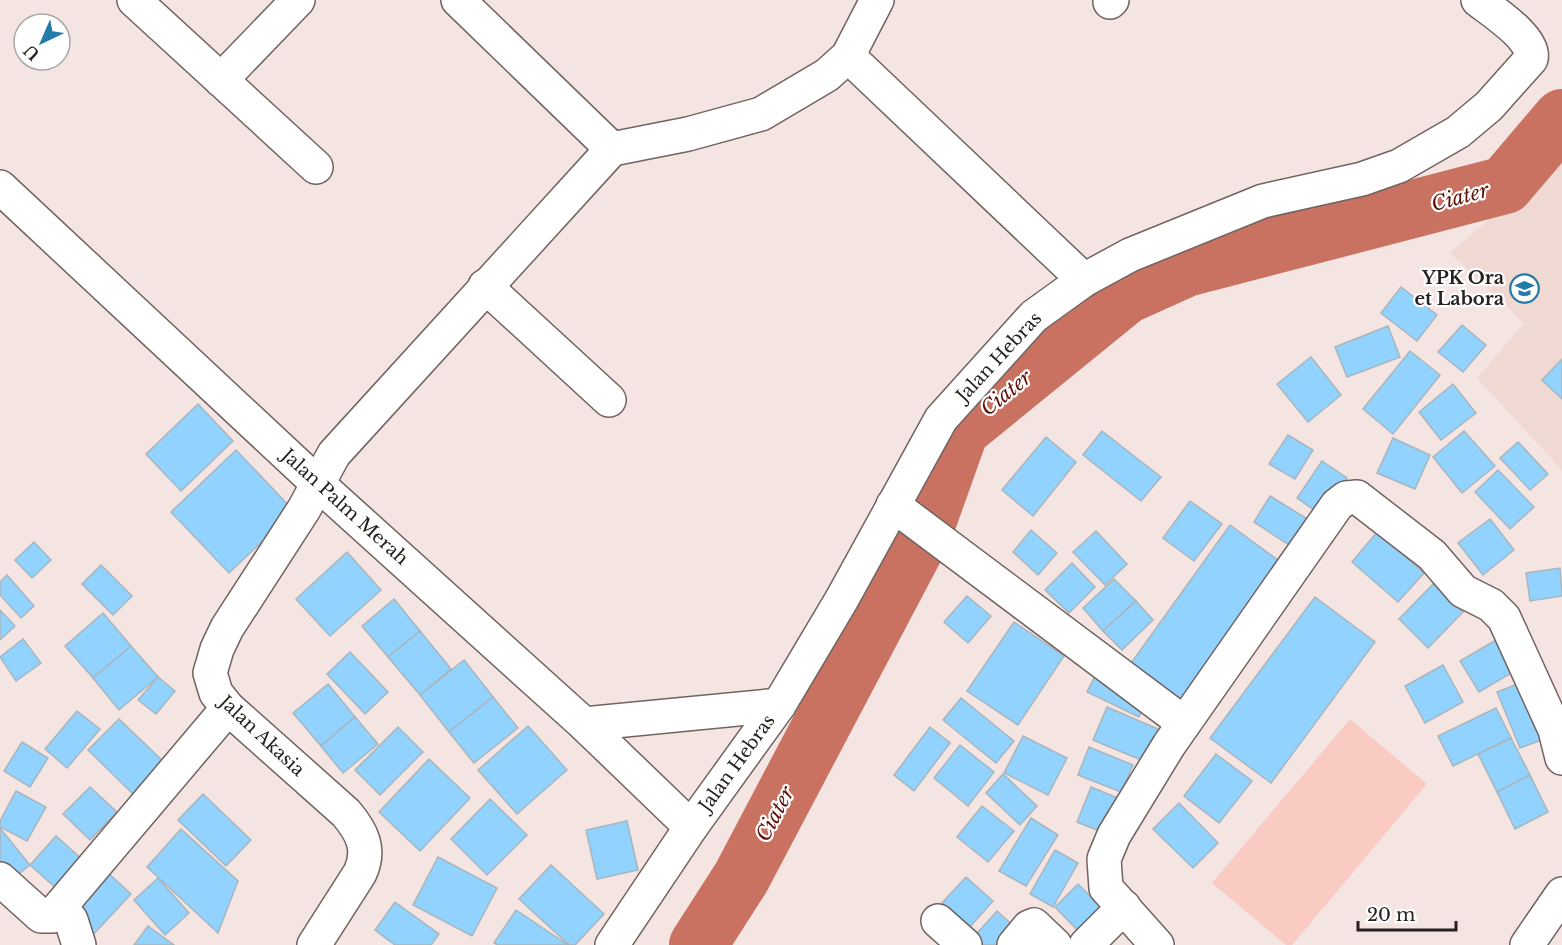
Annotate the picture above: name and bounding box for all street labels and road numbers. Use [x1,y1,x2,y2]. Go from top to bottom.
street label: Jalan Hebras [950,307,1046,408]
street label: Jalan Palm Merah [276,443,413,570]
street label: Jalan Akasia [213,690,309,781]
street label: Jalan Hebras [693,710,780,818]

